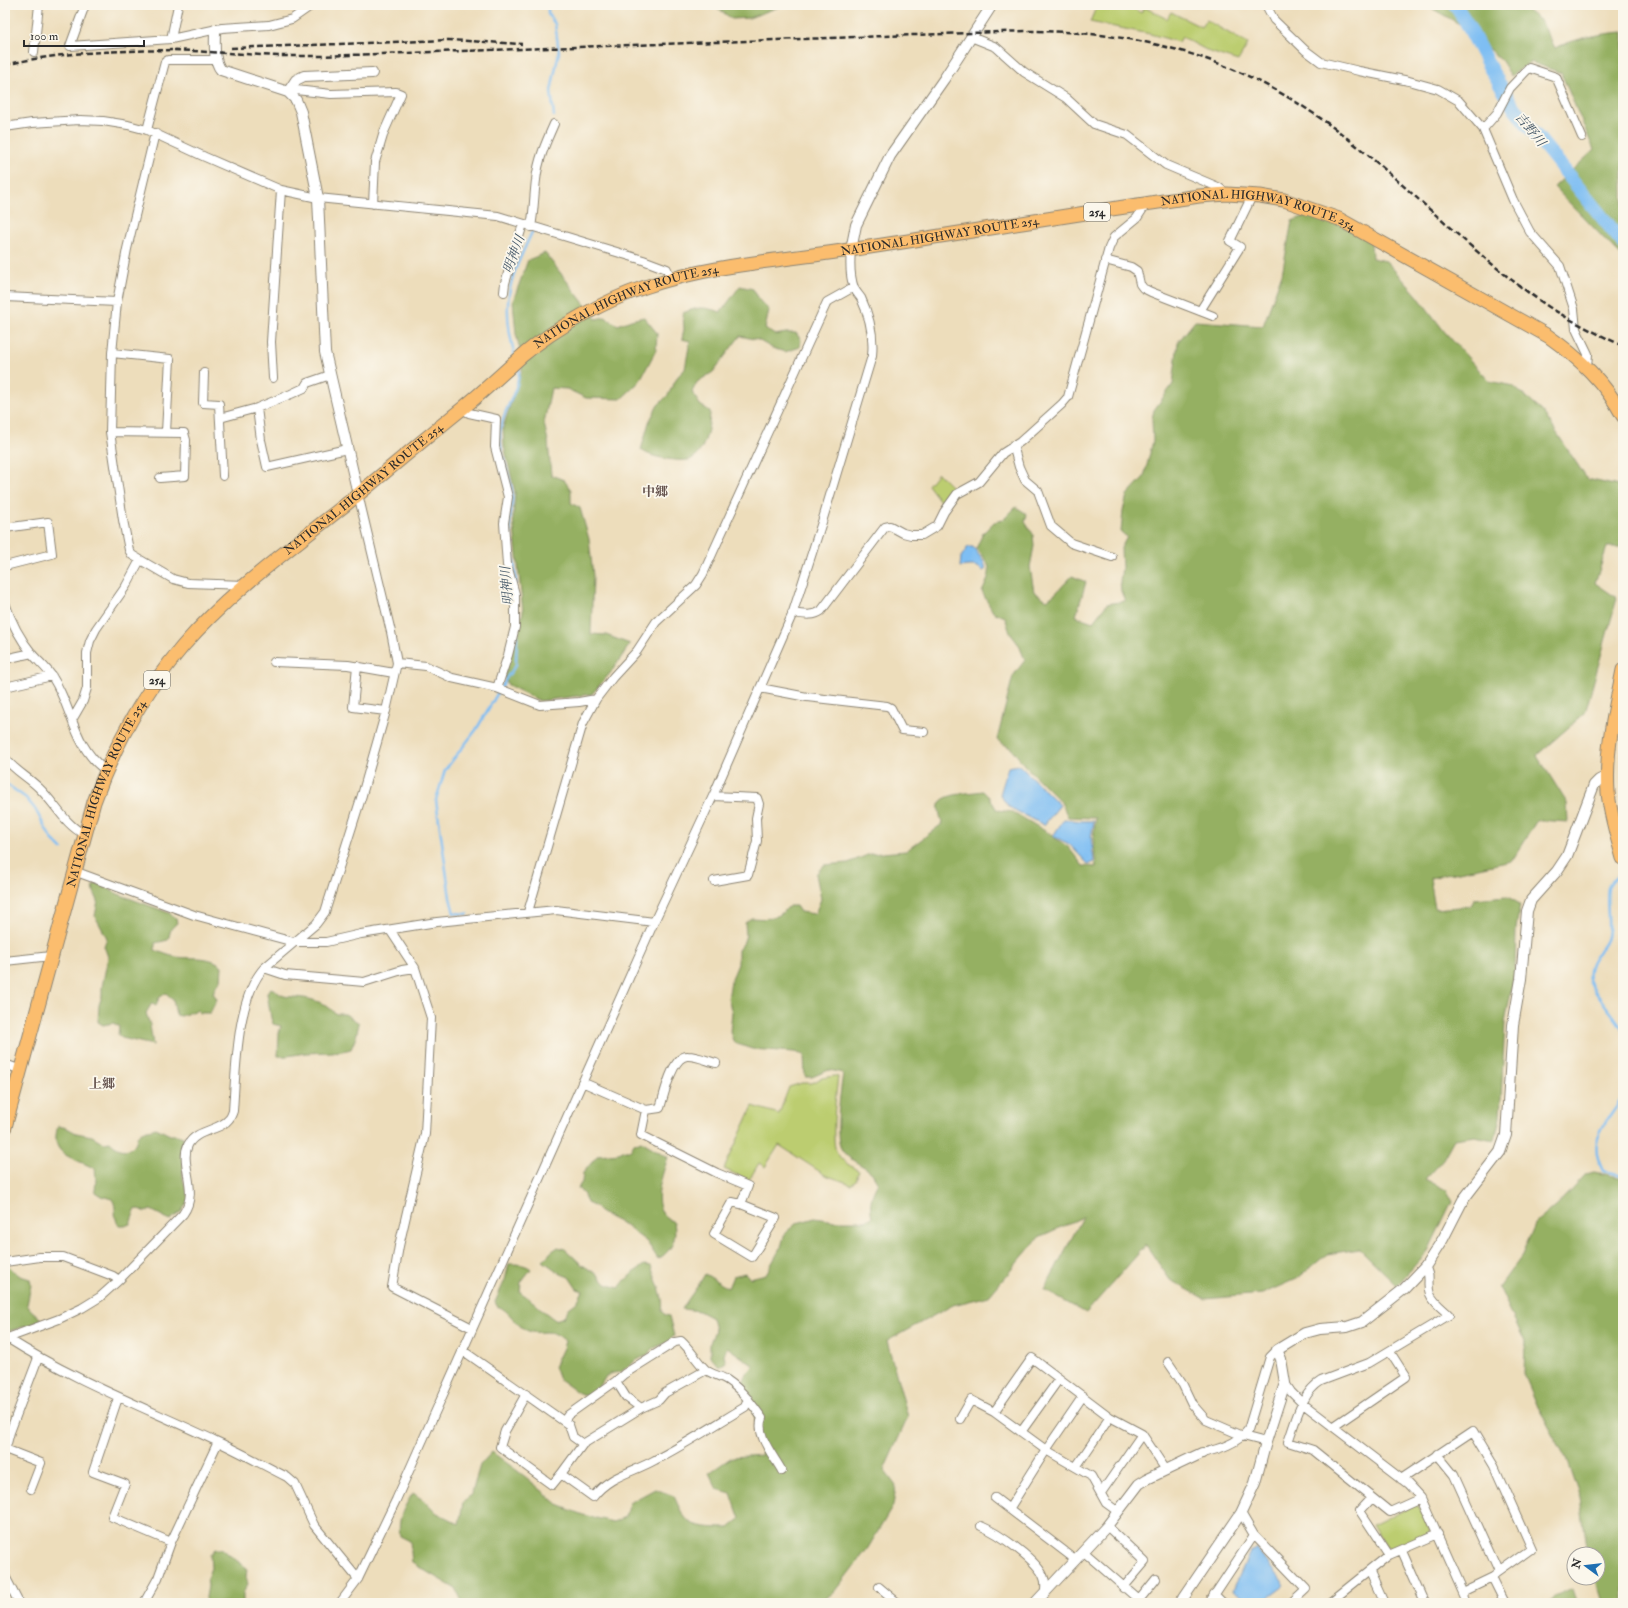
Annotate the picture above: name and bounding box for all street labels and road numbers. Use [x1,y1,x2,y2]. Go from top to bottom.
street label: NATIONAL HIGHWAY ROUTE 254 [1160,187,1358,235]
road number: 254 [1084,203,1110,221]
street label: NATIONAL HIGHWAY ROUTE 254 [840,213,1040,259]
street label: NATIONAL HIGHWAY ROUTE 254 [531,262,720,352]
street label: NATIONAL HIGHWAY ROUTE 254 [281,420,446,558]
road number: 254 [144,671,170,689]
street label: NATIONAL HIGHWAY ROUTE 254 [64,697,150,889]

